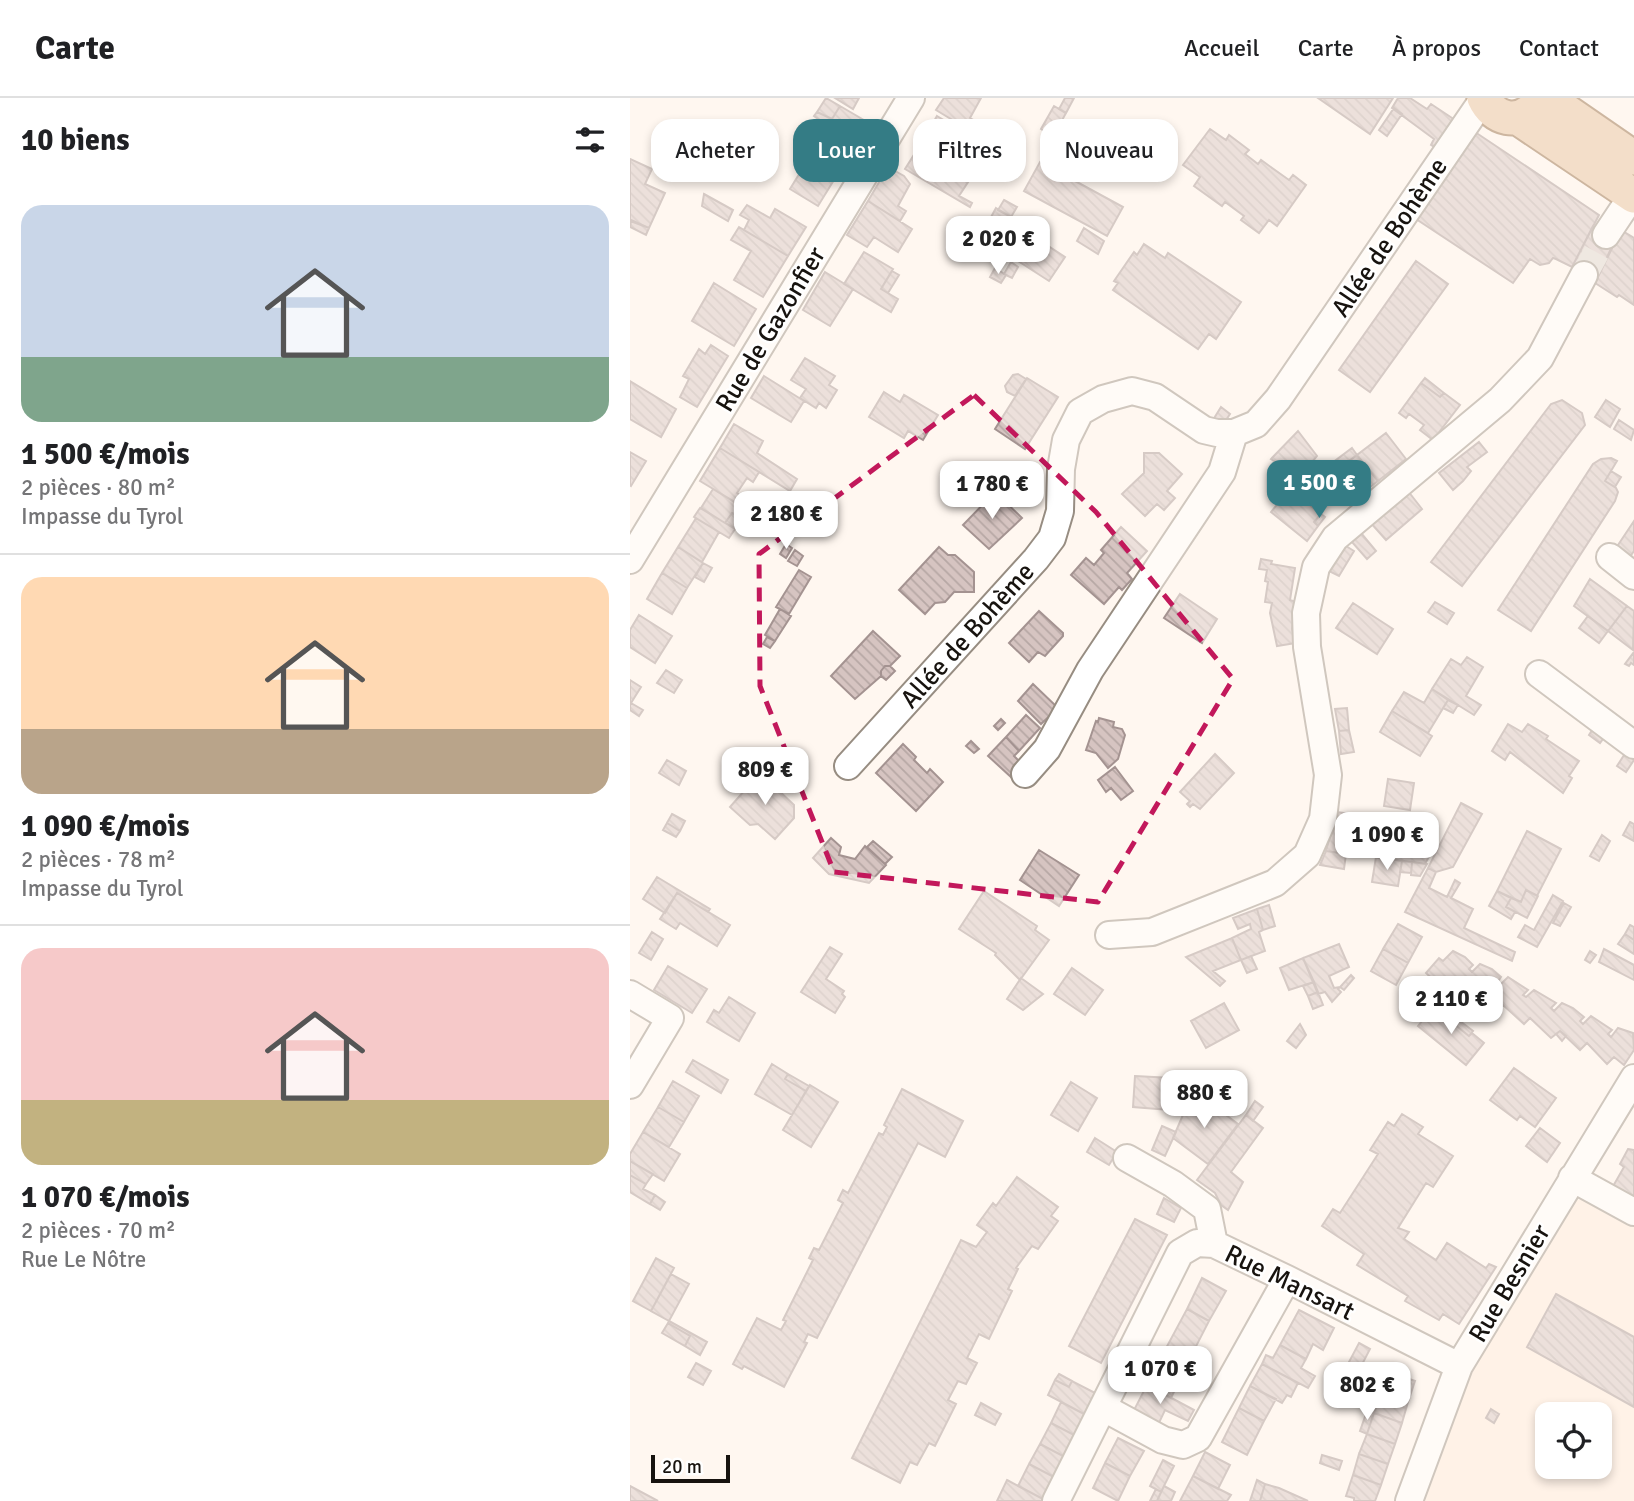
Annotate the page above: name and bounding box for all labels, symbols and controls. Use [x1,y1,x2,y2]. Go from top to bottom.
text: Carte [35,28,115,69]
text: Accueil [1184,33,1260,63]
text: Carte [1298,33,1354,63]
text: À propos [1392,33,1481,63]
text: Contact [1519,33,1599,63]
chip: Acheter [651,119,779,182]
chip: Louer [793,119,899,182]
chip: Filtres [913,119,1026,182]
chip: Nouveau [1040,119,1178,182]
icon: filters [571,121,609,159]
text: 10 biens [21,122,130,159]
street label: Allée de Bohème [1325,152,1455,323]
pin: 2 020 € [933,216,1063,276]
text: 2 020 € [962,224,1034,253]
street label: Rue de Gazonfier [709,241,833,418]
icon: home [252,250,378,376]
text: 1 500 €/mois [21,436,190,473]
pin: 1 500 € [1254,460,1384,520]
pin: 1 780 € [927,462,1057,521]
text: 1 500 € [1283,468,1355,497]
text: 1 780 € [956,469,1028,498]
text: 2 pièces · 80 m² [21,473,176,502]
pin: 2 180 € [721,491,851,551]
text: 2 180 € [750,499,822,528]
text: Impasse du Tyrol [21,502,184,531]
street label: Allée de Bohème [894,556,1041,715]
icon: home [252,622,378,748]
pin: 809 € [716,748,814,807]
text: 809 € [738,755,792,784]
text: 1 090 €/mois [21,808,190,845]
pin: 1 090 € [1322,812,1452,872]
text: 1 090 € [1351,820,1423,849]
text: 2 pièces · 78 m² [21,845,176,874]
text: Impasse du Tyrol [21,874,184,903]
pin: 2 110 € [1386,976,1516,1036]
text: 2 110 € [1415,984,1487,1013]
icon: home [252,993,378,1119]
pin: 880 € [1155,1070,1253,1130]
text: 880 € [1177,1078,1231,1107]
text: 1 070 €/mois [21,1179,190,1216]
text: 2 pièces · 70 m² [21,1216,176,1245]
street label: Rue Besnier [1462,1218,1558,1348]
street label: Rue Mansart [1220,1238,1360,1328]
text: Rue Le Nôtre [21,1245,146,1274]
pin: 1 070 € [1095,1346,1225,1406]
text: 1 070 € [1124,1354,1196,1383]
pin: 802 € [1318,1362,1416,1422]
text: 802 € [1340,1370,1394,1399]
map controls [1535,1402,1612,1479]
button: locate [1535,1402,1612,1479]
scale bar [651,1452,730,1484]
text: 20 m [662,1455,702,1479]

